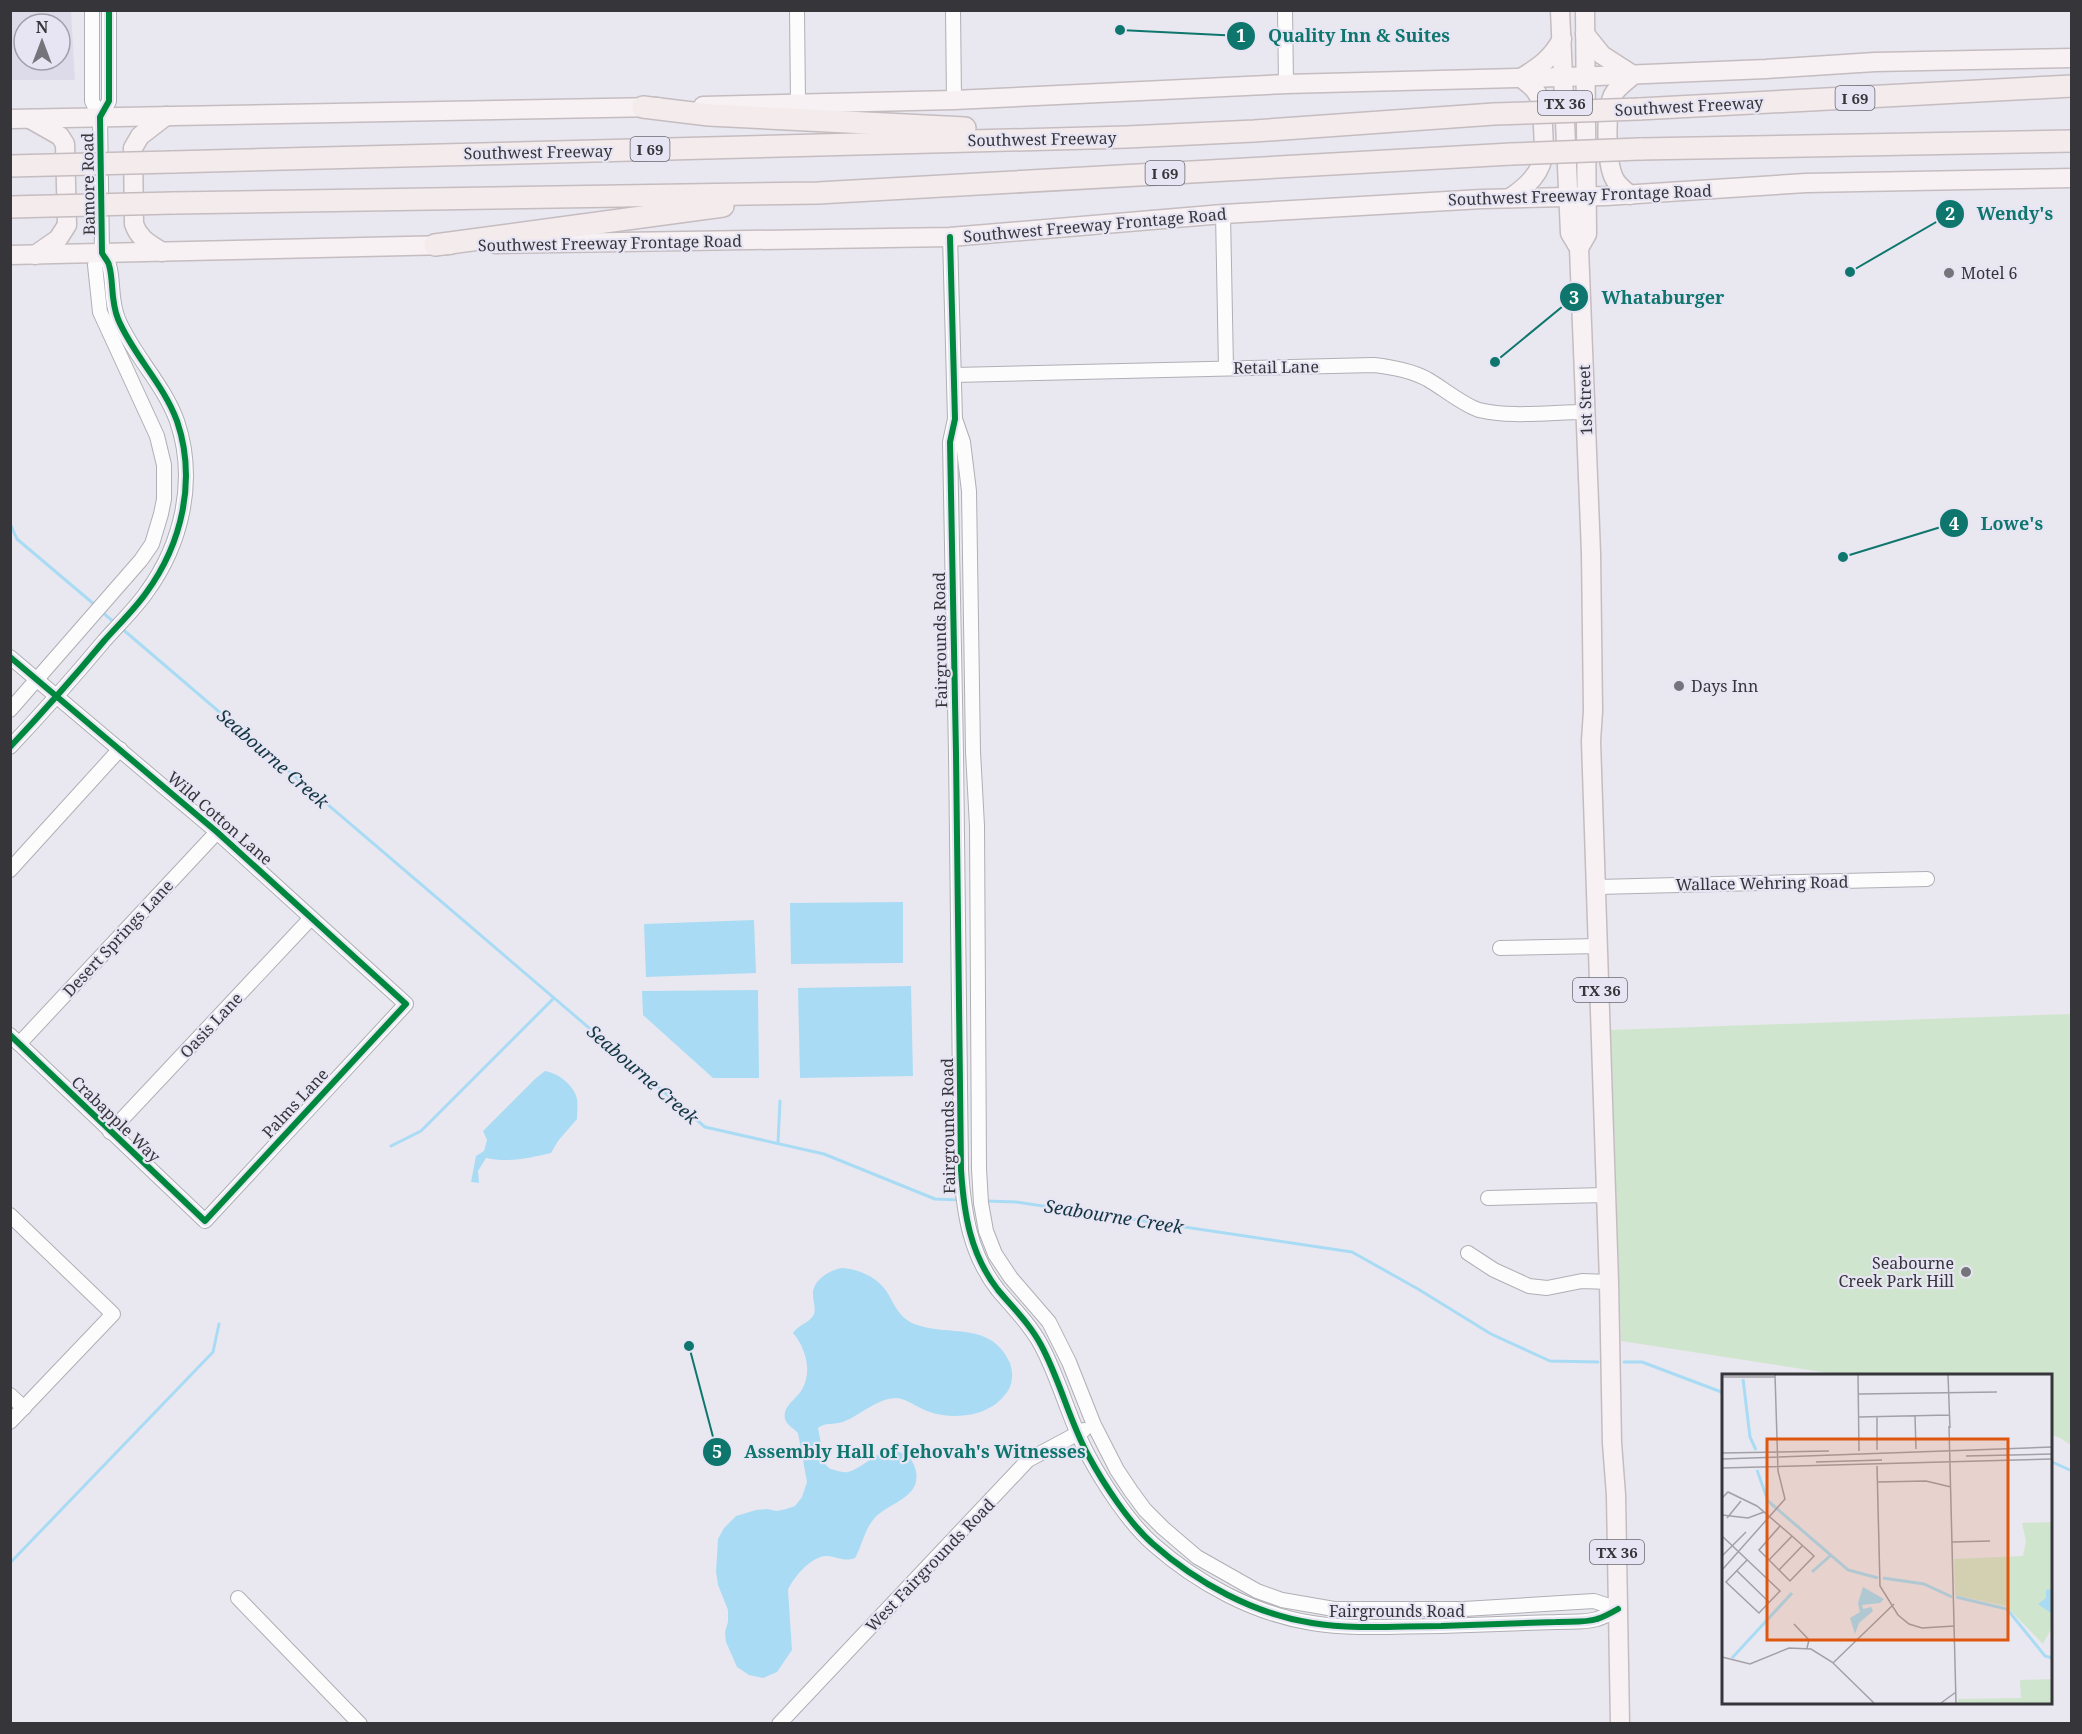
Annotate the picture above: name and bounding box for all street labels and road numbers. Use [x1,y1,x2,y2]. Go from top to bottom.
road number: I 69 [1836,86,1874,110]
road number: TX 36 [1538,91,1592,115]
street label: Southwest Freeway [1614,91,1765,121]
street label: Southwest Freeway [967,127,1118,151]
street label: Bamore Road [76,132,100,236]
road number: I 69 [630,137,670,161]
street label: Southwest Freeway [463,140,614,164]
road number: I 69 [1146,161,1184,185]
street label: Southwest Freeway Frontage Road [1448,179,1713,211]
street label: Southwest Freeway Frontage Road [962,203,1228,247]
street label: Southwest Freeway Frontage Road [478,230,742,256]
street label: Retail Lane [1233,355,1319,379]
street label: 1st Street [1573,364,1597,436]
street label: Fairgrounds Road [928,572,952,708]
street label: Wild Cotton Lane [163,766,277,870]
street label: Wallace Wehring Road [1675,870,1849,896]
street label: Desert Springs Lane [58,875,178,1001]
road number: TX 36 [1573,978,1627,1002]
street label: Oasis Lane [175,987,247,1063]
street label: Fairgrounds Road [936,1058,960,1194]
street label: Palms Lane [257,1063,333,1143]
street label: Crabapple Way [67,1071,166,1168]
street label: West Fairgrounds Road [860,1493,1000,1636]
road number: TX 36 [1590,1540,1644,1564]
street label: Fairgrounds Road [1329,1600,1465,1622]

